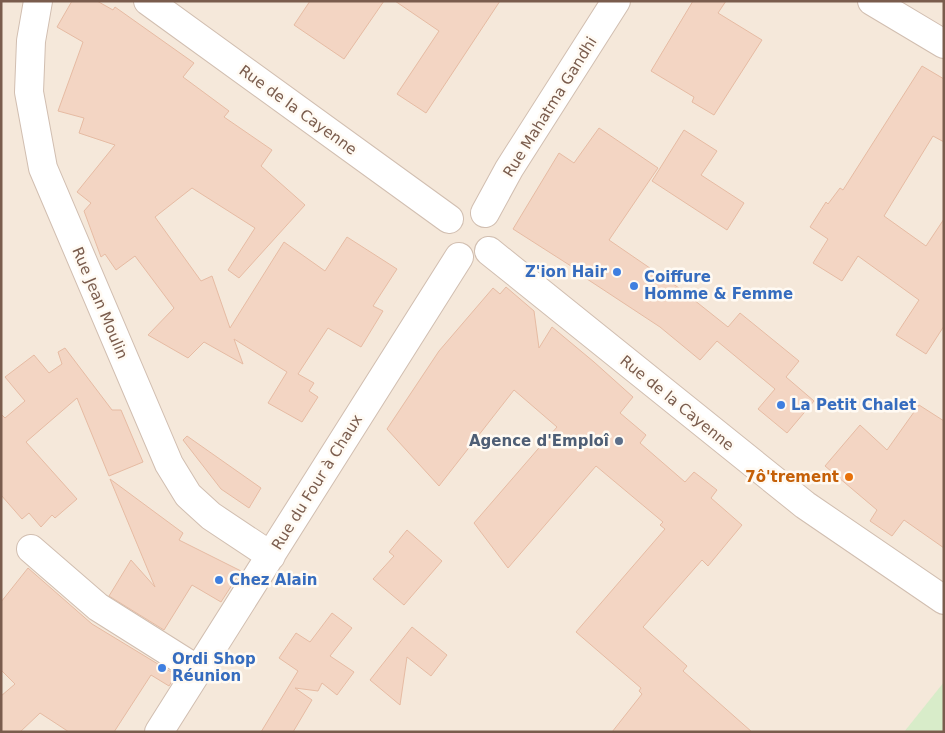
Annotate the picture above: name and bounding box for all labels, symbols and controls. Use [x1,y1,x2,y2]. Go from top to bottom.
street label: Rue Mahatma Gandhi [499,34,601,180]
street label: Rue de la Cayenne [236,61,360,159]
street label: Rue Jean Moulin [68,244,132,362]
place label: Z'ion Hair [525,263,608,281]
marker: Z'ion Hair [611,266,623,278]
place label: Coiffure Homme & Femme [644,268,793,303]
marker: Coiffure Homme & Femme [628,280,640,292]
street label: Rue de la Cayenne [617,352,737,454]
place label: La Petit Chalet [791,396,916,414]
marker: La Petit Chalet [775,399,787,411]
street label: Rue du Four à Chaux [268,411,366,553]
place label: Agence d'Emploî [469,432,610,450]
marker: Agence d'Emploî [613,435,625,447]
place label: 7ô'trement [745,468,839,486]
marker: 7ô'trement [843,471,855,483]
place label: Chez Alain [229,571,318,589]
marker: Chez Alain [213,574,225,586]
place label: Ordi Shop Réunion [172,650,256,685]
marker: Ordi Shop Réunion [156,662,168,674]

